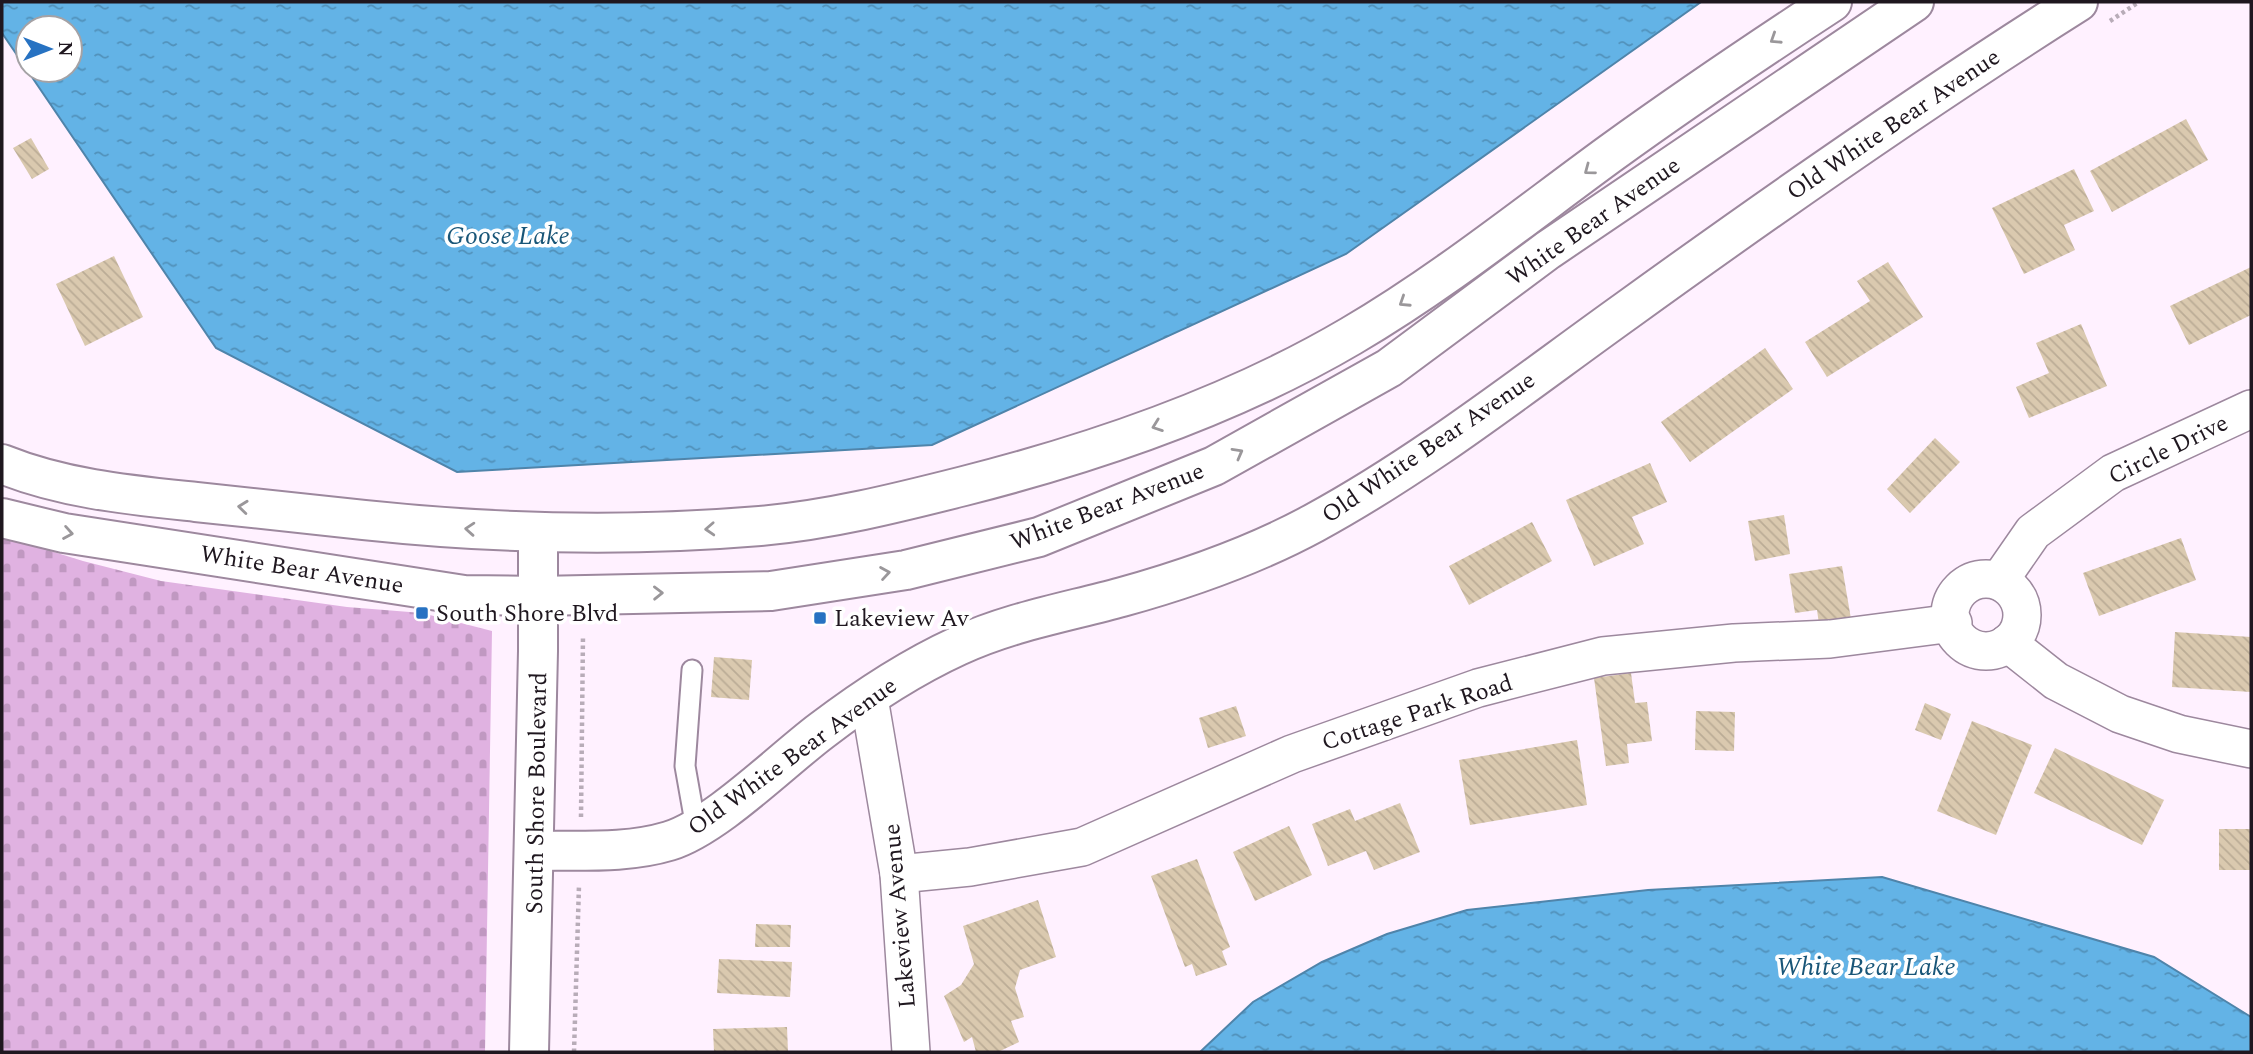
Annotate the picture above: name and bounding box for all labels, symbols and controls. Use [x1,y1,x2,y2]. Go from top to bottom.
north arrow [14,14,84,84]
one-way arrow [1770,31,1783,43]
street label: Old White Bear Avenue [1779,40,2008,210]
text: N [50,41,79,57]
street label: White Bear Avenue [1499,148,1688,295]
one-way arrow [1584,162,1597,174]
water label: Goose Lake [446,216,570,256]
one-way arrow [1398,294,1411,307]
street label: Old White Bear Avenue [1314,363,1543,533]
street label: Circle Drive [2102,405,2234,494]
one-way arrow [1152,418,1164,432]
one-way arrow [1230,448,1243,461]
street label: White Bear Avenue [1005,453,1210,561]
one-way arrow [237,500,248,515]
one-way arrow [704,521,715,536]
one-way arrow [464,522,475,537]
one-way arrow [62,525,74,540]
street label: White Bear Avenue [198,536,406,604]
one-way arrow [879,566,891,581]
one-way arrow [653,586,664,601]
place label: South Shore Blvd [436,596,618,632]
place label: Lakeview Av [834,601,970,637]
marker: South Shore Blvd [414,605,430,621]
marker: Lakeview Av [812,610,828,626]
street label: Cottage Park Road [1317,665,1518,761]
street label: Old White Bear Avenue [680,668,905,845]
street label: South Shore Boulevard [517,672,557,914]
street label: Lakeview Avenue [874,822,926,1010]
water label: White Bear Lake [1776,947,1956,987]

